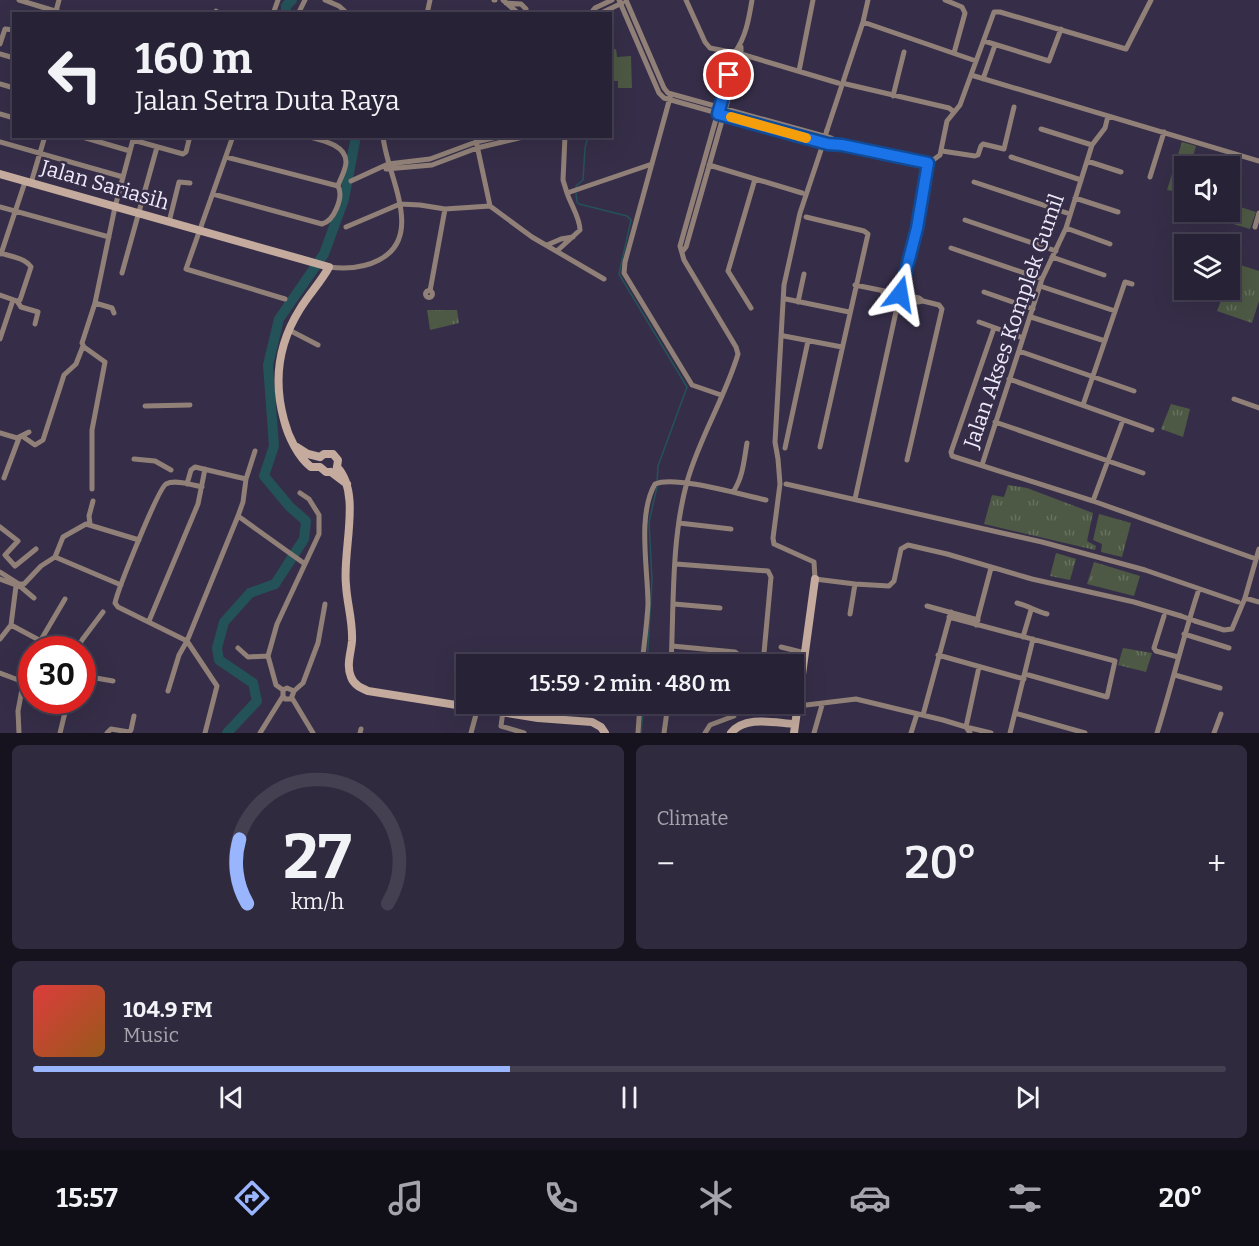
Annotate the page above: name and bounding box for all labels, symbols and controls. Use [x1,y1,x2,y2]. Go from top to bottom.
text: 160 m [135,34,252,84]
icon: left [36,36,114,114]
pin [703,49,754,100]
icon: arrive [712,58,745,91]
text: Jalan Setra Duta Raya [135,85,400,117]
street label: Jalan Sariasih [37,154,172,216]
map controls [1174,156,1240,300]
button: sound [1174,156,1240,222]
street label: Jalan Akses Komplek Gumil [958,190,1070,453]
button: layers [1174,234,1240,300]
position arrow [868,262,932,326]
speed limit sign: 30 [18,636,96,714]
text: 15:59 · 2 min · 480 m [529,670,731,697]
text: Climate [657,806,728,830]
text: 27 [284,820,352,895]
text: 20° [904,836,977,890]
text: − [657,844,675,884]
text: + [1207,844,1226,884]
text: km/h [291,889,344,915]
text: 104.9 FM [123,996,213,1023]
text: Music [123,1023,179,1047]
icon: previous [215,1081,248,1114]
icon: pause [613,1081,646,1114]
icon: next [1011,1081,1044,1114]
icon: directions [231,1177,273,1219]
icon: music [385,1177,427,1219]
icon: phone [540,1177,582,1219]
icon: climate [695,1177,737,1219]
icon: car [849,1177,891,1219]
icon: filters [1004,1177,1046,1219]
text: 15:57 [56,1182,118,1214]
text: 20° [1159,1182,1203,1214]

